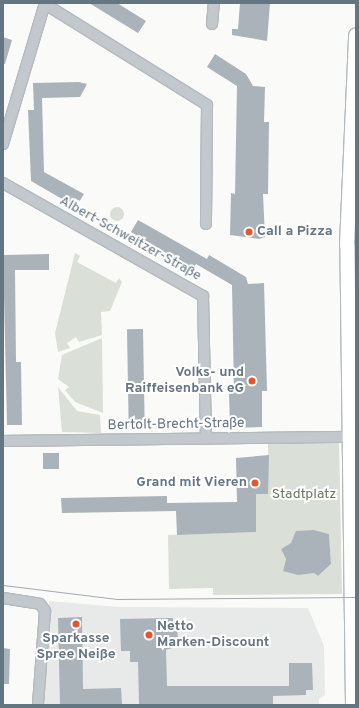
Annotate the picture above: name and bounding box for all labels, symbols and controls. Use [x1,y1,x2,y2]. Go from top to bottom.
street label: Albert-Schweitzer-Straße [56,193,204,285]
place label: Call a Pizza [257,224,333,240]
marker: Call a Pizza [244,227,254,237]
place label: Volks- und Raiffeisenbank eG [125,365,244,398]
marker: Volks- und Raiffeisenbank eG [247,376,257,386]
street label: Bertolt-Brecht-Straße [107,415,245,435]
place label: Grand mit Vieren [136,475,247,491]
marker: Grand mit Vieren [250,478,260,488]
park label: Stadtplatz [272,487,336,503]
marker: Sparkasse Spree Neiße [71,619,81,629]
place label: Netto Marken-Discount [157,619,269,652]
marker: Netto Marken-Discount [144,630,154,640]
place label: Sparkasse Spree Neiße [37,631,115,664]

